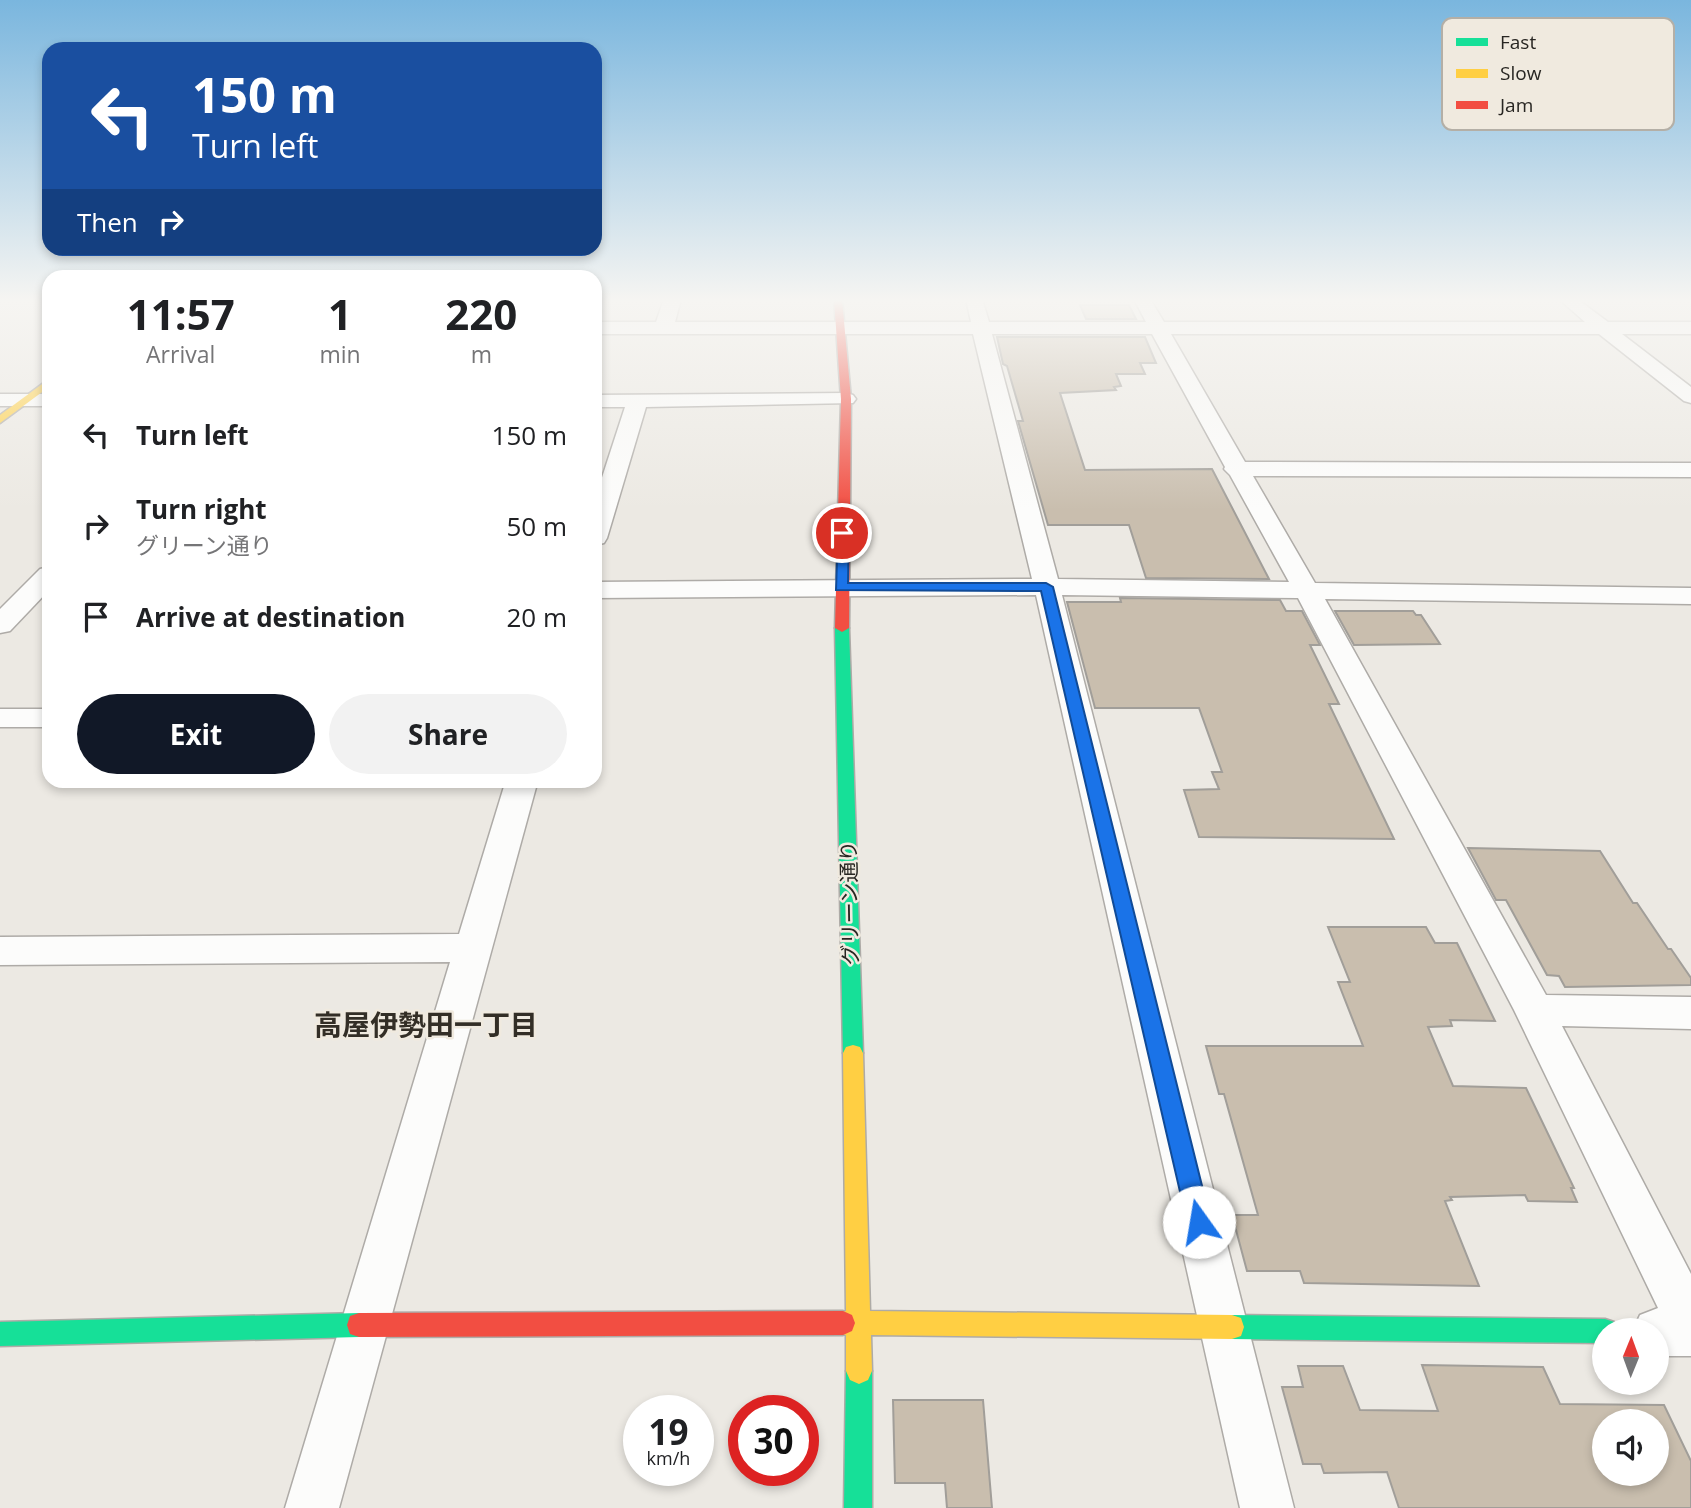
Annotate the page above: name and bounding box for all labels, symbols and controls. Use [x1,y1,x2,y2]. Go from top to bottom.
legend [1442,18,1674,130]
text: Fast [1500,29,1536,55]
text: Slow [1500,60,1542,86]
text: 150 m [192,61,337,127]
icon: left [77,70,168,161]
text: Jam [1498,92,1533,118]
text: Turn left [192,124,318,167]
icon: right [152,203,190,241]
text: Then [77,204,138,240]
text: 11:57 [127,285,235,342]
text: 1 [328,285,352,342]
text: 220 [445,285,517,342]
text: Arrival [146,338,215,370]
text: min [319,338,361,370]
text: m [471,338,492,370]
icon: left [77,416,115,454]
text: Turn left [136,417,248,453]
text: 150 m [492,417,567,453]
text: Turn right [136,491,267,527]
pin [812,503,872,563]
icon: right [77,507,115,545]
text: 50 m [506,508,567,544]
icon: arrive [823,514,861,552]
text: グリーン通り [136,529,273,561]
icon: arrive [77,598,115,636]
text: Arrive at destination [136,599,405,635]
text: 20 m [506,599,567,635]
button: Exit [77,694,315,774]
button: Share [329,694,567,774]
street label: グリーン通り [834,840,864,966]
district label: 高屋伊勢田一丁目 [314,1005,538,1043]
position arrow [1162,1185,1236,1259]
north arrow [1592,1318,1670,1395]
map controls [1592,1318,1669,1486]
speed limit sign: 30 [728,1395,819,1486]
text: 19 [648,1408,689,1455]
button: sound [1592,1409,1669,1486]
text: km/h [647,1446,690,1470]

